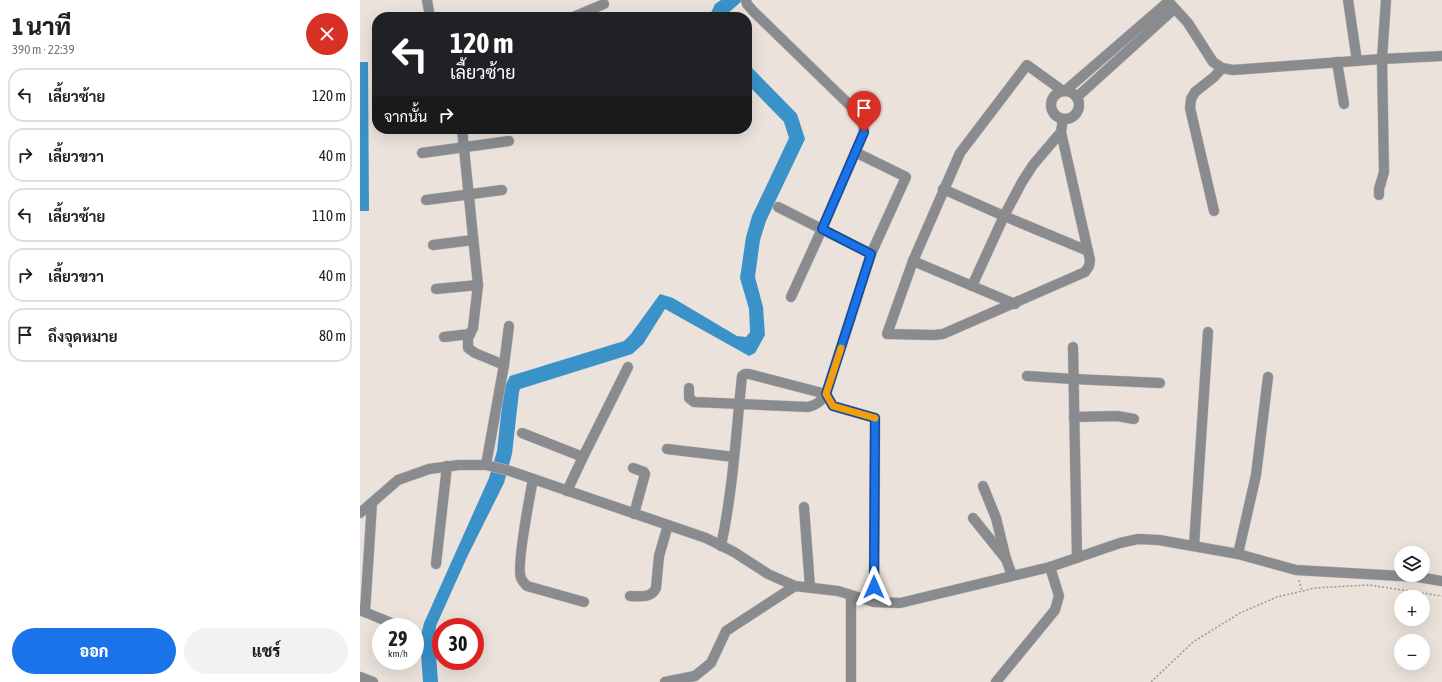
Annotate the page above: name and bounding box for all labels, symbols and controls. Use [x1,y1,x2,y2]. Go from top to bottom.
text: 1 นาที [12,13,71,40]
button: close [306,13,348,55]
text: 120 m [450,27,513,59]
icon: left [384,28,436,80]
text: 390 m · 22:39 [12,42,75,57]
text: เลี้ยวซ้าย [450,62,516,83]
icon: left [14,84,36,106]
text: 120 m [312,87,346,104]
text: เลี้ยวซ้าย [48,88,105,105]
pin [847,91,881,132]
icon: arrive [853,97,875,119]
icon: right [435,104,457,126]
text: จากนั้น [384,108,427,125]
icon: right [14,144,36,166]
text: 40 m [319,147,346,164]
text: เลี้ยวขวา [48,148,104,165]
icon: left [14,204,36,226]
text: 110 m [312,207,346,224]
text: เลี้ยวซ้าย [48,208,105,225]
icon: right [14,264,36,286]
text: 40 m [319,267,346,284]
text: เลี้ยวขวา [48,268,104,285]
icon: arrive [14,324,36,346]
text: 80 m [319,327,346,344]
text: ถึงจุดหมาย [48,328,118,345]
map controls [1394,546,1430,670]
button: layers [1394,546,1430,582]
position arrow [853,566,895,608]
button: + [1394,590,1430,626]
speed limit sign: 30 [432,618,484,670]
text: 29 [389,627,407,650]
button: ออก [12,628,176,674]
button: แชร์ [184,628,348,674]
button: − [1394,634,1430,670]
text: km/h [388,648,408,659]

